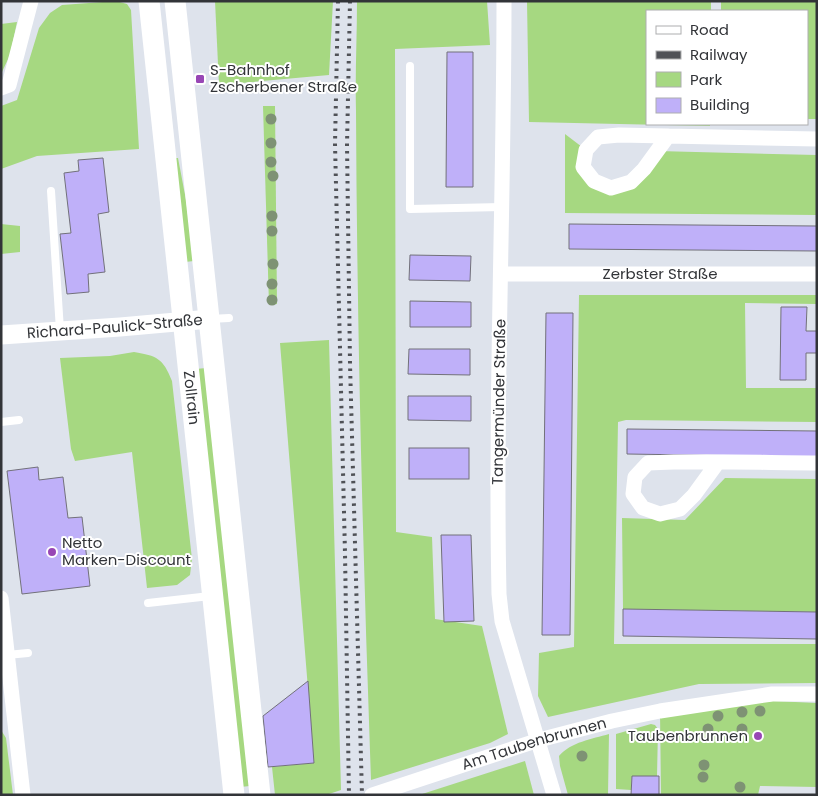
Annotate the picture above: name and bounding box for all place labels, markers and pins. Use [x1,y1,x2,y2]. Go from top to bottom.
place label: S-Bahnhof Zscherbener Straße [210,59,357,97]
marker: S-Bahnhof Zscherbener Straße [194,73,206,85]
place label: Netto Marken-Discount [62,532,191,570]
marker: Netto Marken-Discount [46,546,58,558]
place label: Taubenbrunnen [628,725,748,746]
marker: Taubenbrunnen [752,730,764,742]

